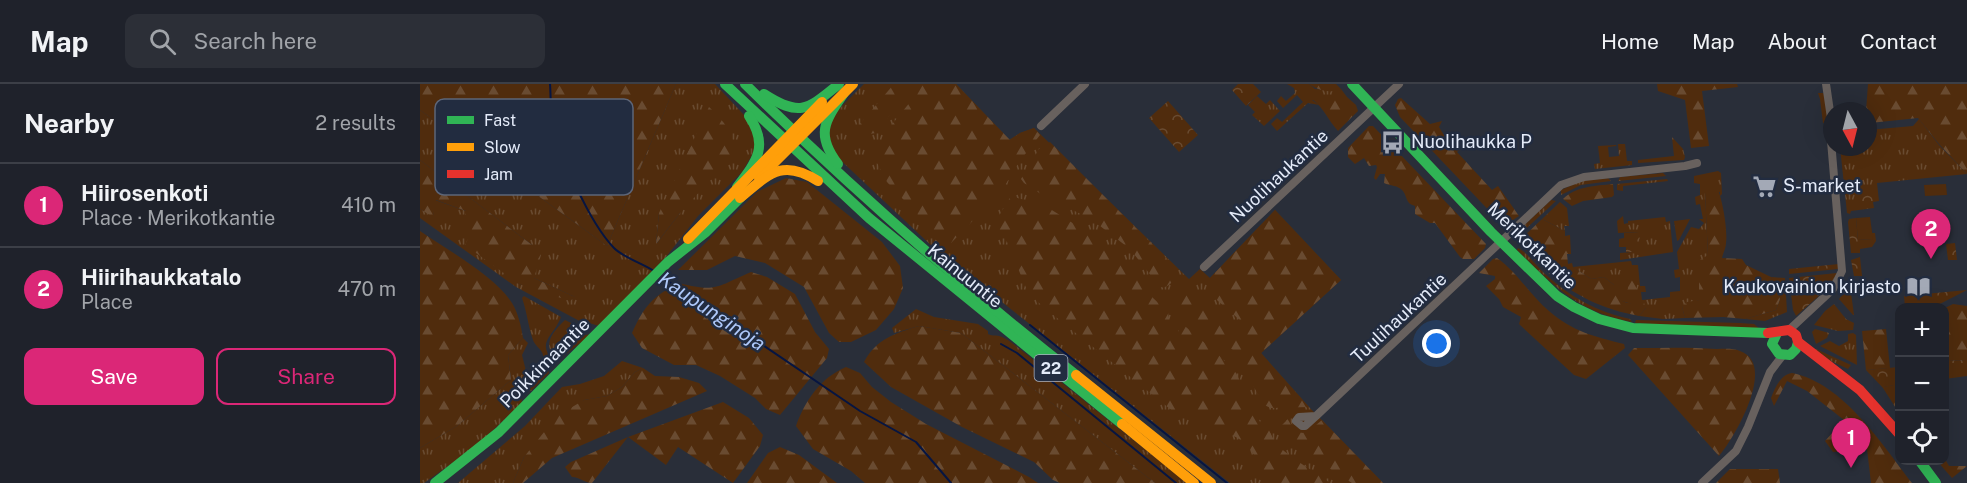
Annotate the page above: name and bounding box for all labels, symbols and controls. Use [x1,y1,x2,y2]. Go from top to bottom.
search box [125,14,545,68]
text: Map [30,25,89,58]
icon: search [146,25,179,58]
text: Search here [194,28,317,54]
text: Home [1601,29,1659,54]
text: Map [1692,29,1735,54]
text: About [1768,29,1827,54]
text: Contact [1860,29,1937,54]
legend [435,99,633,195]
north arrow [1823,102,1877,156]
text: Nearby [24,108,114,139]
text: 2 results [315,111,396,135]
text: Fast [484,111,516,130]
street label: Nuolihaukantie [1225,125,1332,226]
bus stop icon: Nuolihaukka P [1380,129,1406,155]
place label: Nuolihaukka P [1411,131,1532,152]
text: Slow [484,138,521,157]
text: Jam [484,165,513,184]
supermarket icon: S-market [1752,173,1778,199]
place label: S-market [1783,175,1861,196]
text: Hiirosenkoti [81,180,208,206]
text: 1 [39,193,48,217]
text: 410 m [341,193,396,217]
street label: Merikotkantie [1483,198,1581,293]
text: Place · Merikotkantie [81,206,275,230]
pin: 2 [1912,210,1950,259]
street label: Kainuuntie [924,239,1007,312]
text: Hiirihaukkatalo [81,264,241,290]
water label: Kaupunginoja [654,266,770,356]
street label: Tuulihaukantie [1347,268,1451,367]
library icon: Kaukovainion kirjasto [1906,274,1932,300]
place label: Kaukovainion kirjasto [1723,276,1901,297]
text: 2 [37,277,50,301]
text: 470 m [337,277,396,301]
text: Place [81,290,133,314]
map controls [1895,303,1949,465]
button: + [1895,303,1949,357]
street label: Poikkimaantie [496,314,594,412]
your location [1422,329,1451,358]
button: Save [24,348,204,405]
button: Share [216,348,396,405]
road number: 22 [1034,355,1068,381]
button: − [1895,357,1949,411]
button: locate [1895,411,1949,465]
pin: 1 [1832,418,1870,468]

